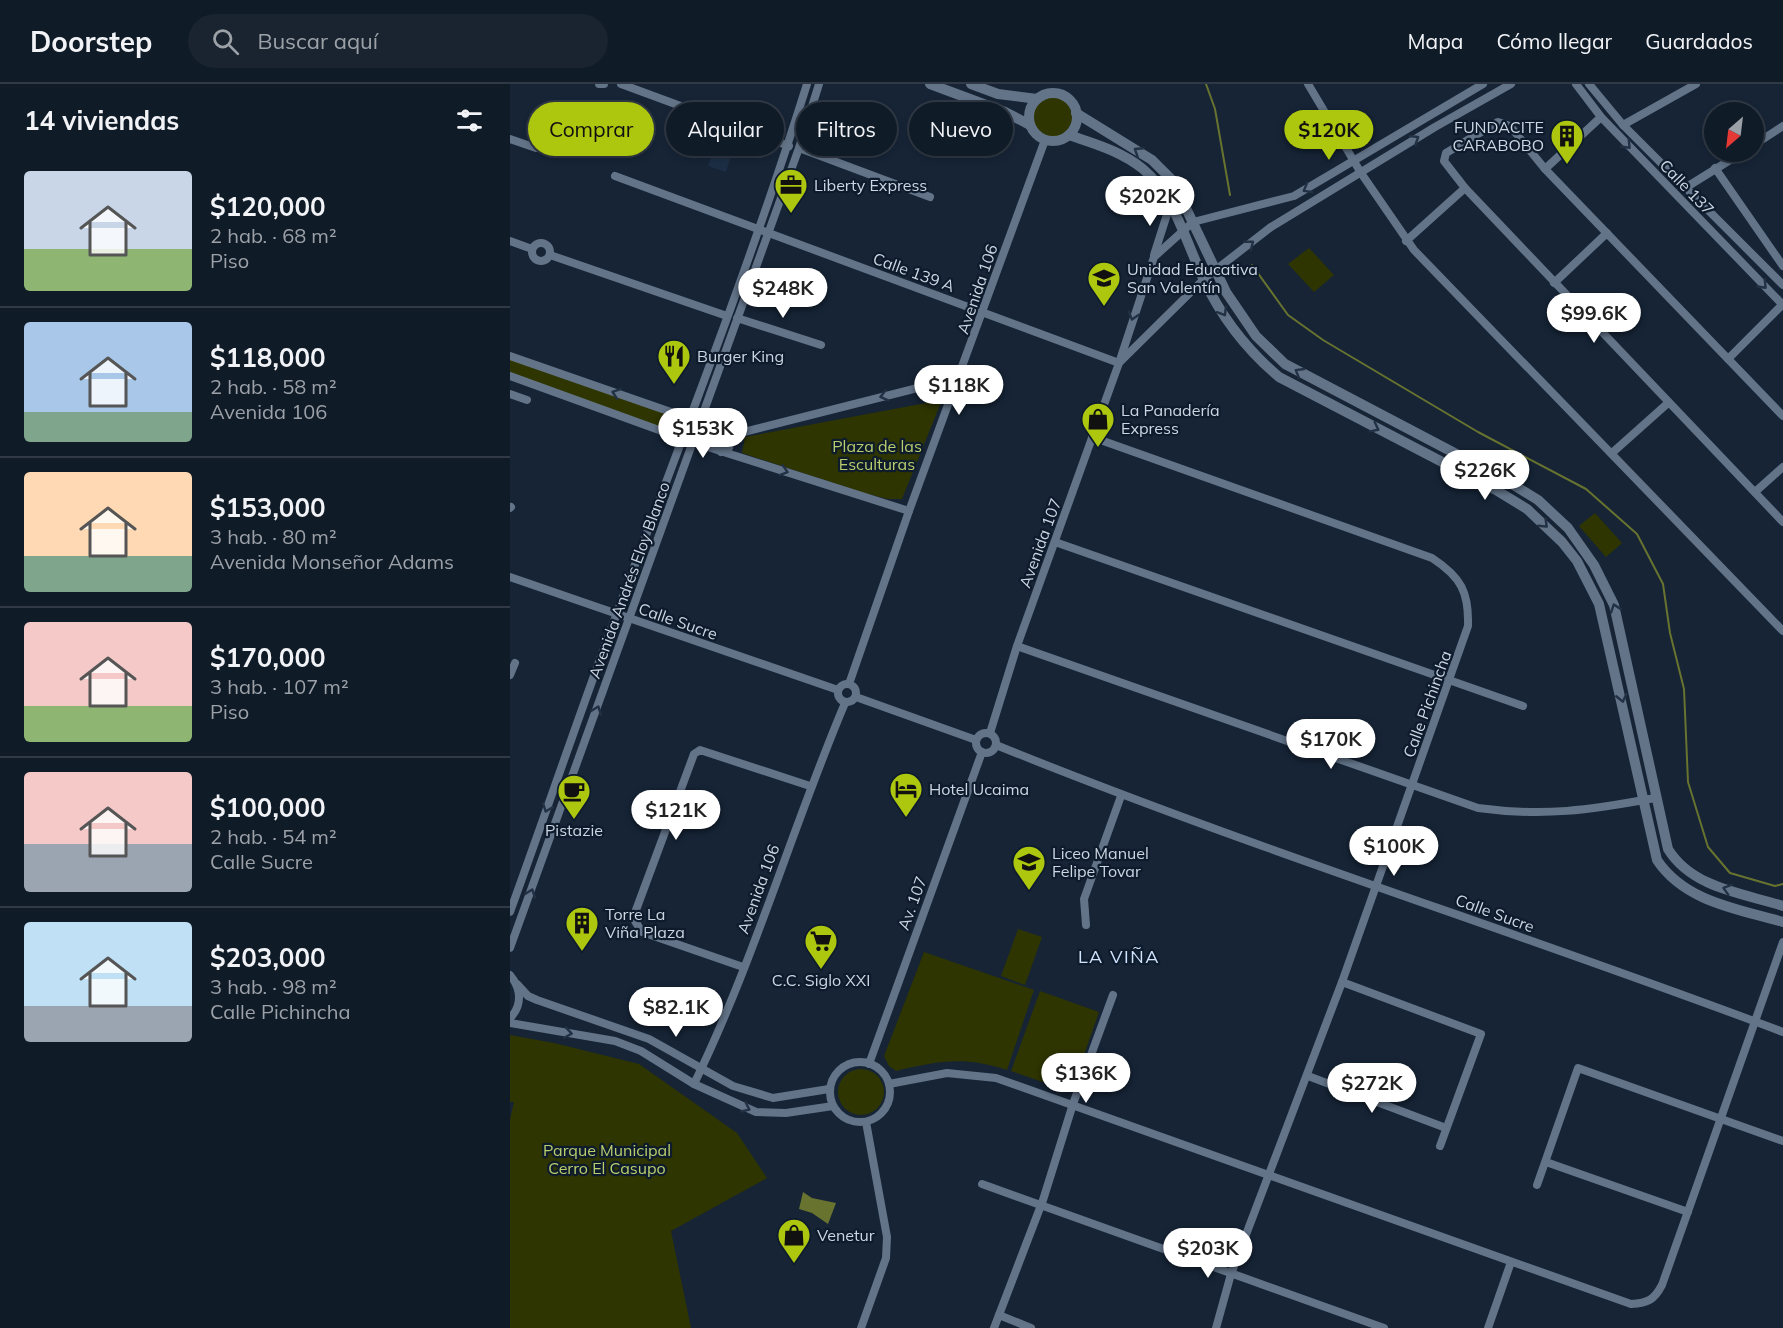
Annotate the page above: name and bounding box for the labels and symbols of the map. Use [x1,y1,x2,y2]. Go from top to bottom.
north arrow [1704,102,1764,162]
pin: $120K [1287,110,1371,161]
place label: FUNDACITE CARABOBO [1452,117,1544,155]
building icon: FUNDACITE CARABOBO [1549,118,1585,165]
one-way arrow [1409,135,1419,147]
one-way arrow [1620,137,1631,148]
one-way arrow [1134,147,1145,158]
street label: Calle 137 [1656,155,1718,219]
office icon: Liberty Express [773,167,809,214]
place label: Liberty Express [814,175,927,195]
pin: $202K [1108,176,1192,227]
one-way arrow [1303,181,1313,193]
one-way arrow [1243,240,1254,251]
street label: Avenida 106 [952,241,1002,337]
street label: Calle 139 A [870,248,958,296]
place label: Unidad Educativa San Valentín [1127,259,1258,297]
school or university icon: Unidad Educativa San Valentín [1086,260,1122,307]
pin: $248K [741,268,825,319]
one-way arrow [1756,278,1767,288]
pin: $99.6K [1545,293,1643,344]
one-way arrow [1215,306,1227,316]
one-way arrow [1128,310,1141,321]
restaurant icon: Burger King [656,338,692,385]
place label: Burger King [697,346,784,366]
pin: $118K [917,365,1001,416]
one-way arrow [1295,368,1305,379]
one-way arrow [611,388,622,400]
one-way arrow [879,389,889,402]
place label: La Panadería Express [1121,400,1220,438]
shop icon: La Panadería Express [1080,401,1116,448]
pin: $153K [661,408,745,459]
one-way arrow [1369,420,1380,432]
park label: Plaza de las Esculturas [832,436,922,474]
pin: $226K [1443,450,1527,501]
one-way arrow [778,464,789,477]
street label: Avenida Andrés Eloy Blanco [584,479,674,681]
street label: Avenida 107 [1015,496,1065,590]
one-way arrow [1538,517,1548,528]
street label: Calle Sucre [636,598,720,644]
one-way arrow [1609,603,1622,614]
street label: Calle Pichincha [1398,648,1456,760]
one-way arrow [1615,693,1628,703]
one-way arrow [590,705,603,716]
pin: $170K [1289,719,1373,770]
hotel icon: Hotel Ucaima [888,771,924,818]
cafe icon: Pistazie [556,773,592,820]
place label: Hotel Ucaima [929,779,1029,799]
pin: $121K [634,790,718,841]
one-way arrow [542,802,555,813]
place label: Pistazie [545,820,603,840]
pin: $100K [1352,826,1436,877]
street label: Avenida 106 [733,842,783,936]
place label: Liceo Manuel Felipe Tovar [1052,843,1149,881]
school or university icon: Liceo Manuel Felipe Tovar [1011,844,1047,891]
street label: Av. 107 [893,873,931,933]
one-way arrow [1722,884,1733,896]
one-way arrow [523,888,536,899]
street label: Calle Sucre [1453,890,1537,936]
place label: Torre La Viña Plaza [605,904,685,942]
building icon: Torre La Viña Plaza [564,905,600,952]
supermarket icon: C.C. Siglo XXI [803,923,839,970]
district label: LA VIÑA [1078,945,1160,968]
place label: C.C. Siglo XXI [772,970,870,990]
pin: $82.1K [627,987,725,1038]
one-way arrow [563,1026,572,1038]
pin: $136K [1044,1053,1128,1104]
pin: $272K [1330,1063,1414,1114]
one-way arrow [739,1100,750,1112]
park label: Parque Municipal Cerro El Casupo [543,1140,671,1178]
shop icon: Venetur [776,1217,812,1264]
place label: Venetur [817,1225,875,1245]
pin: $203K [1166,1228,1250,1279]

